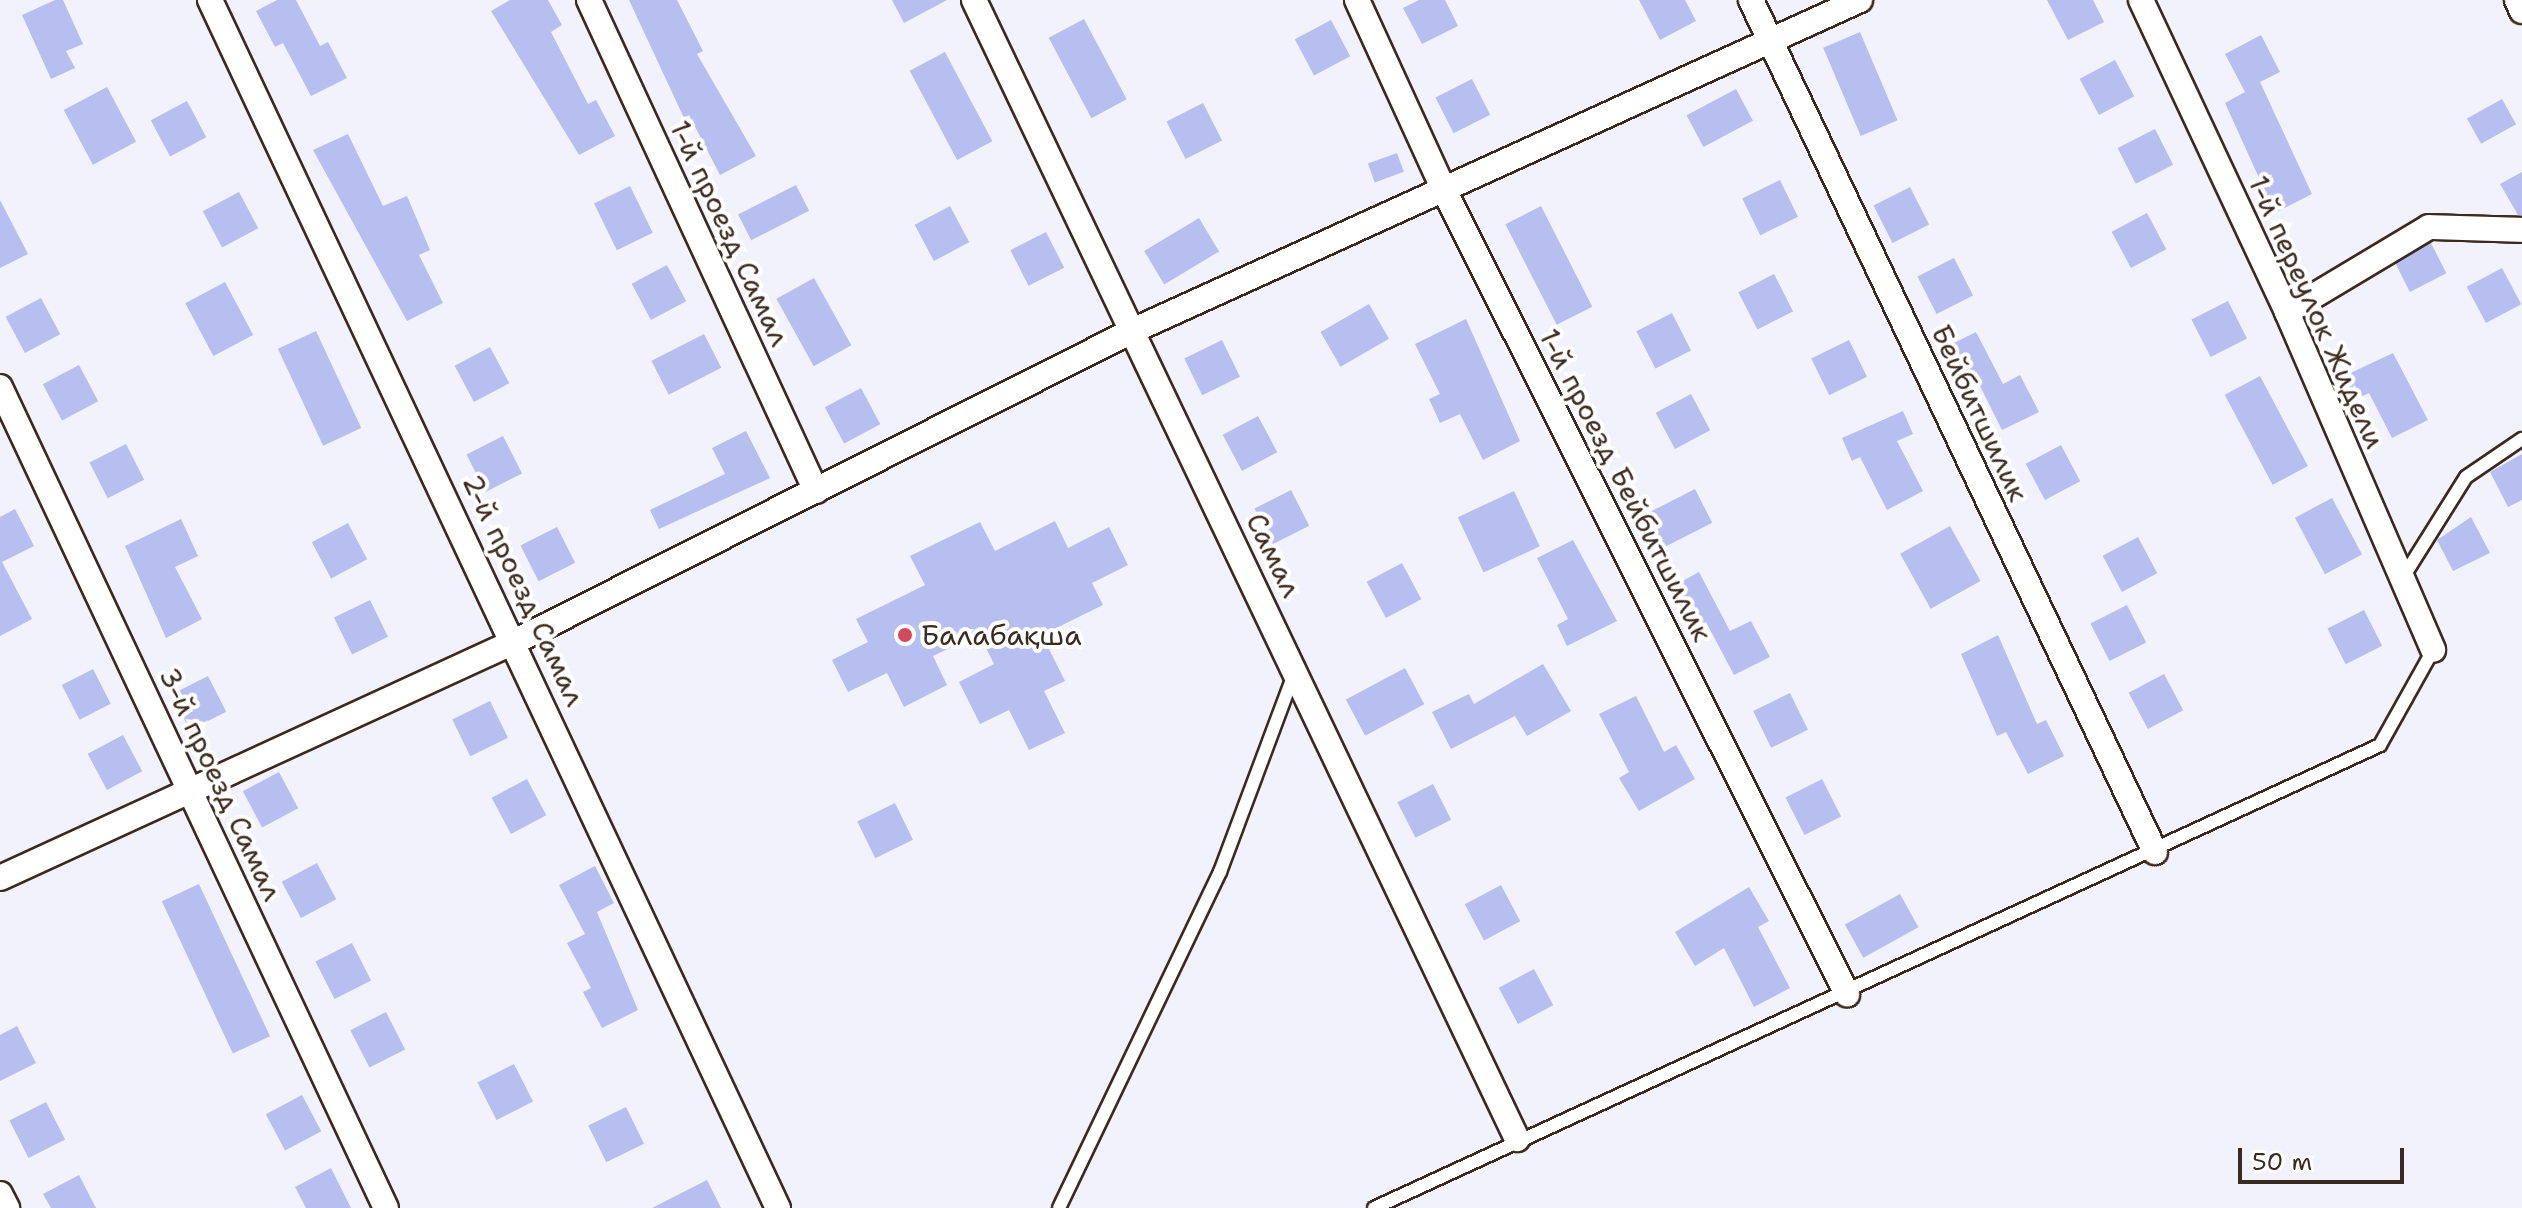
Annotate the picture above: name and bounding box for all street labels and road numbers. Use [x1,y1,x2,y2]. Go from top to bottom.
street label: 1-й проезд Самал [663,115,797,351]
street label: 1-й переулок Жидели [2242,170,2392,454]
street label: Бейбитшилик [1924,319,2036,507]
street label: 1-й проезд Бейбитшилик [1532,323,1720,647]
street label: 2-й проезд Самал [456,469,592,711]
street label: Самал [1239,507,1309,603]
street label: 3-й проезд Самал [152,662,290,906]

